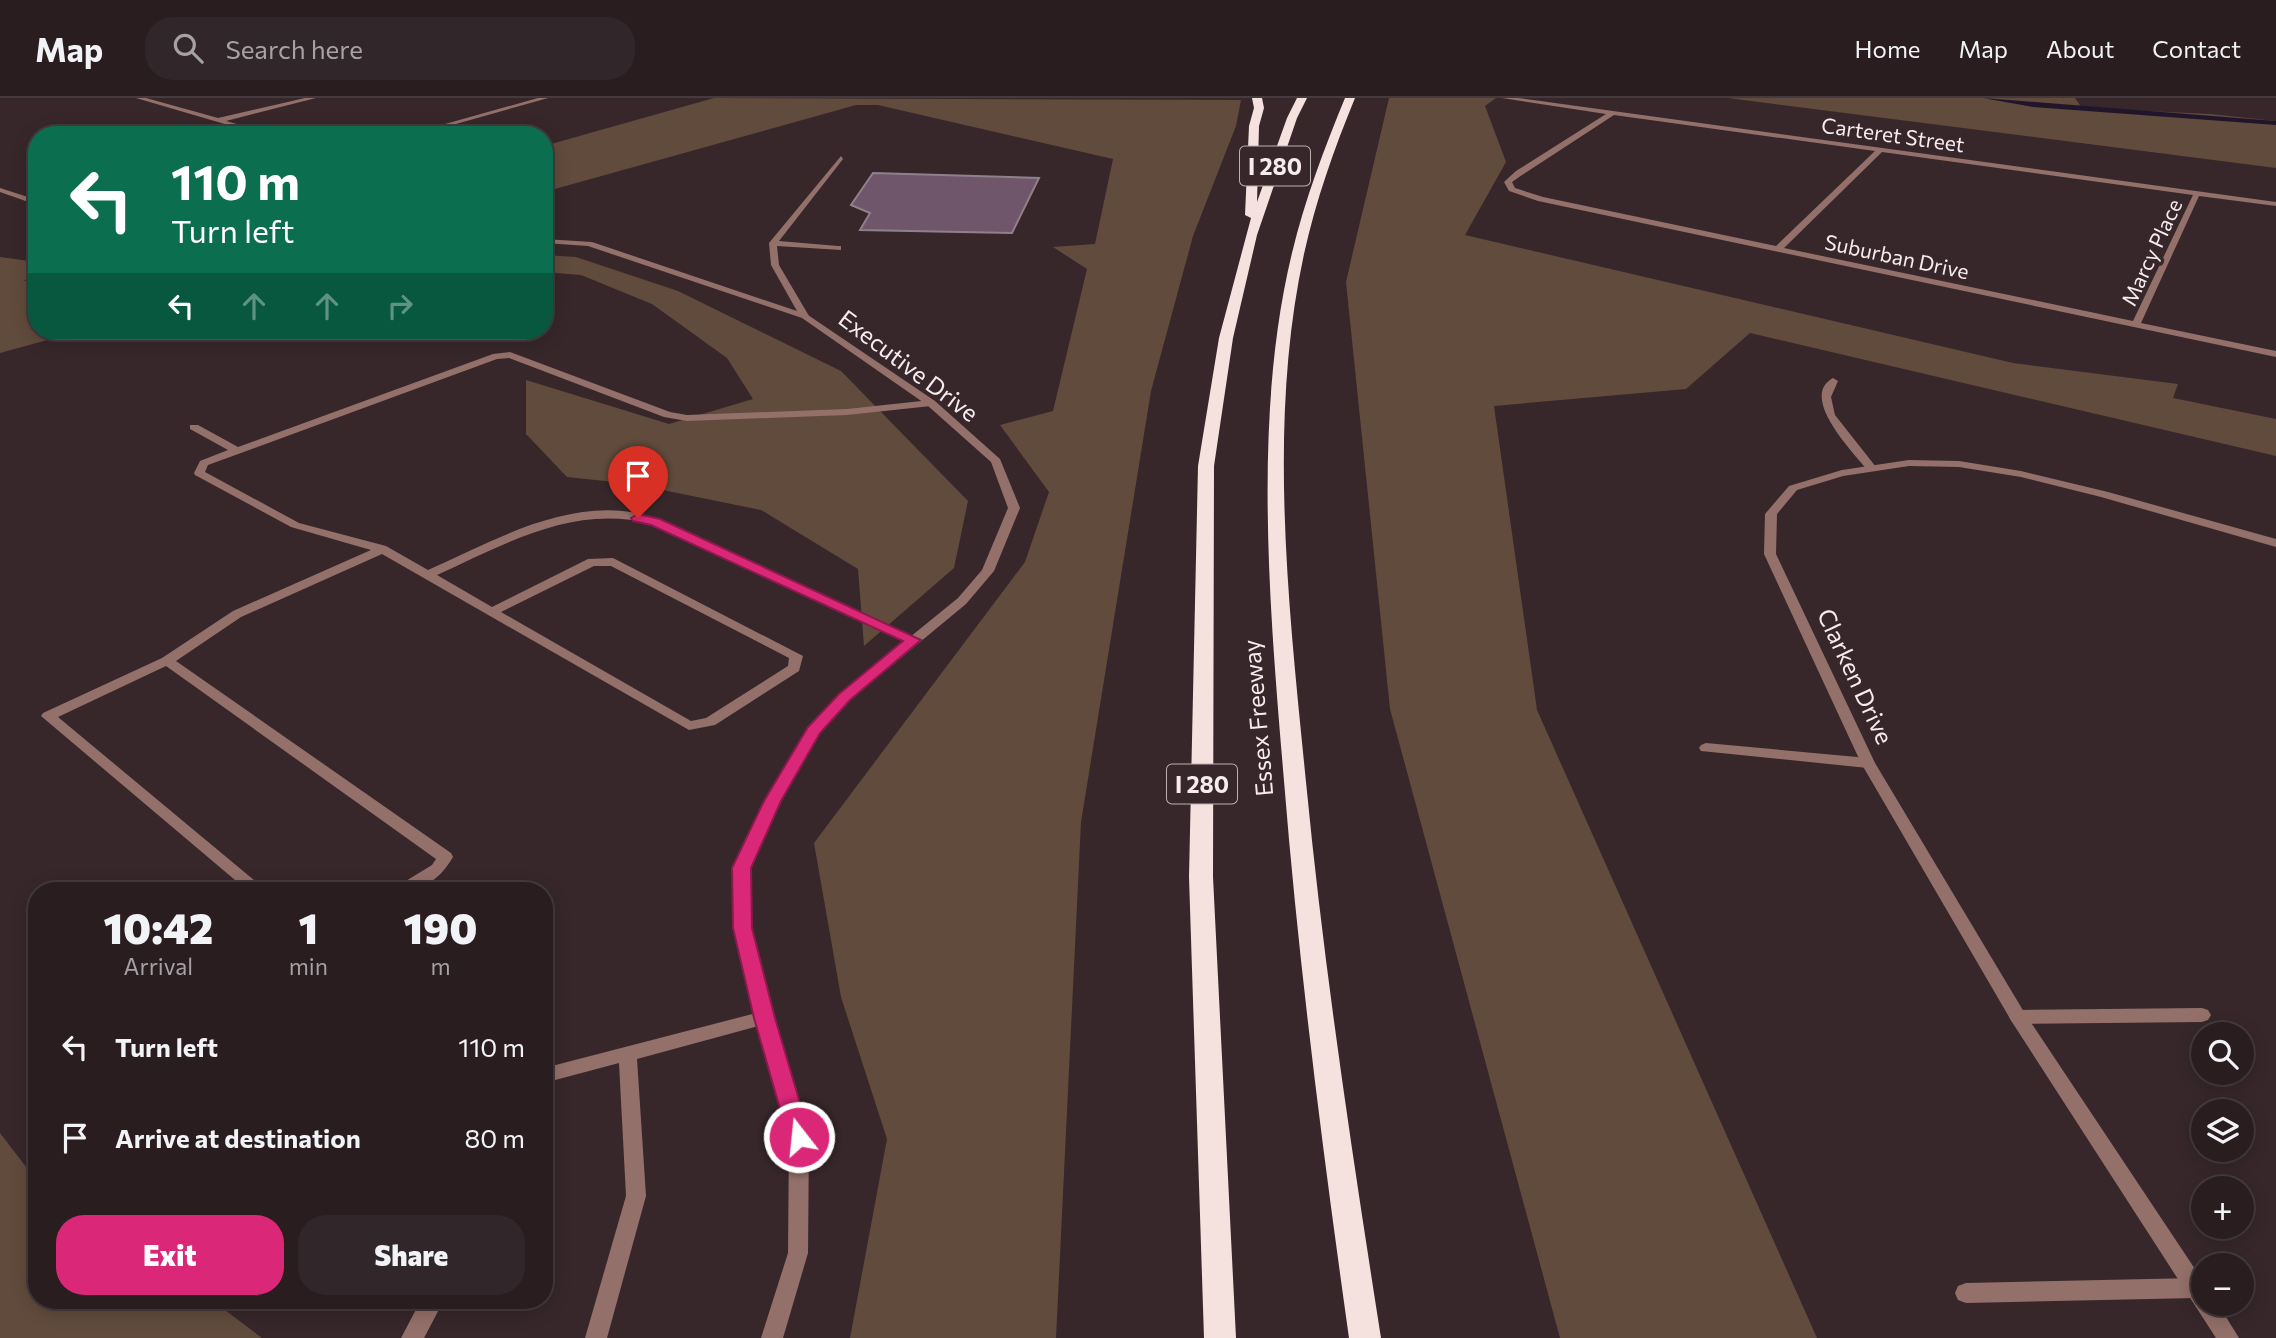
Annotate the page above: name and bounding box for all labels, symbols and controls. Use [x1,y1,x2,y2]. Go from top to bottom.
search box [145,17,635,80]
text: Map [35,28,103,69]
icon: search [169,29,207,67]
text: Search here [225,33,363,64]
text: Home [1855,34,1921,63]
text: Map [1959,34,2008,63]
text: About [2046,34,2114,63]
text: Contact [2152,34,2241,63]
street label: Carteret Street [1820,112,1966,156]
road number: I 280 [1240,146,1310,186]
text: 110 m [171,150,300,210]
icon: left [56,154,147,245]
street label: Marcy Place [2115,195,2187,309]
text: Turn left [171,210,295,250]
street label: Suburban Drive [1823,229,1971,283]
icon: left [162,287,200,325]
icon: ahead [235,287,273,325]
icon: ahead [308,287,346,325]
icon: right [381,287,419,325]
street label: Executive Drive [833,303,985,427]
pin [608,446,668,518]
icon: arrive [619,457,657,495]
street label: Clarken Drive [1812,604,1900,748]
street label: Essex Freeway [1236,638,1278,798]
road number: I 280 [1167,764,1237,804]
text: 10:42 [104,901,213,953]
text: 1 [299,901,318,953]
text: 190 [403,901,477,953]
text: Arrival [124,952,193,980]
text: min [289,952,328,980]
text: m [430,952,451,980]
map controls [2191,1022,2254,1316]
button: search [2191,1022,2254,1085]
icon: left [56,1028,94,1066]
text: Turn left [115,1031,218,1062]
text: 110 m [458,1031,525,1062]
button: layers [2191,1099,2254,1162]
position arrow [762,1100,836,1174]
icon: arrive [56,1119,94,1157]
text: Arrive at destination [115,1122,361,1153]
text: 80 m [465,1122,525,1153]
button: + [2191,1176,2254,1239]
button: Exit [56,1215,284,1295]
button: Share [298,1215,525,1295]
button: − [2191,1253,2254,1316]

